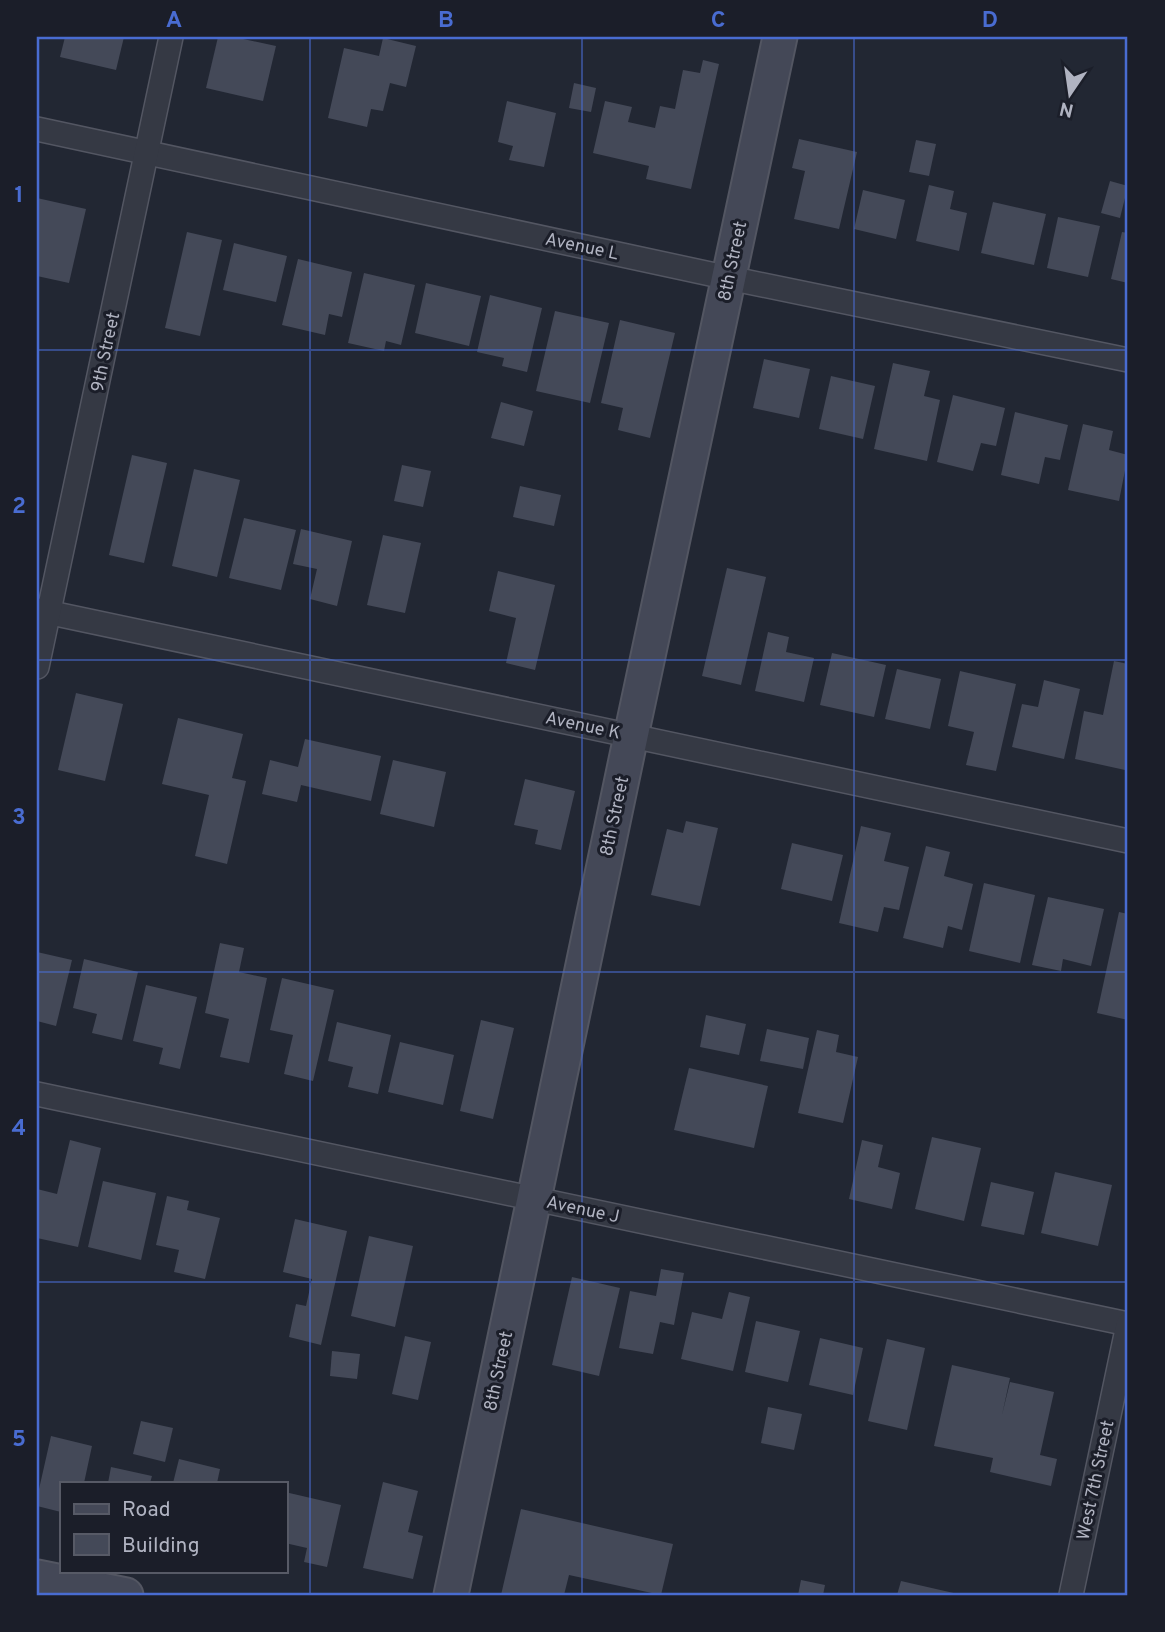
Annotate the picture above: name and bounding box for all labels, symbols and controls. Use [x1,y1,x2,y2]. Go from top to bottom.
text: A [166,7,182,36]
text: B [438,7,454,36]
text: C [711,7,725,36]
text: D [982,7,998,36]
north arrow [1036,60,1106,130]
text: N [1057,95,1076,122]
text: 1 [14,182,24,211]
street label: 8th Street [714,219,753,303]
street label: Avenue L [543,228,620,266]
street label: 9th Street [87,310,126,394]
text: 2 [12,493,26,522]
street label: Avenue K [543,707,622,746]
street label: 8th Street [596,774,635,858]
text: 3 [12,804,26,833]
text: 4 [12,1115,26,1144]
street label: Avenue J [544,1192,621,1229]
street label: 8th Street [480,1329,519,1413]
street label: West 7th Street [1073,1418,1120,1542]
text: 5 [12,1426,26,1455]
legend [60,1482,287,1572]
text: Road [122,1497,171,1524]
text: Building [122,1533,200,1560]

